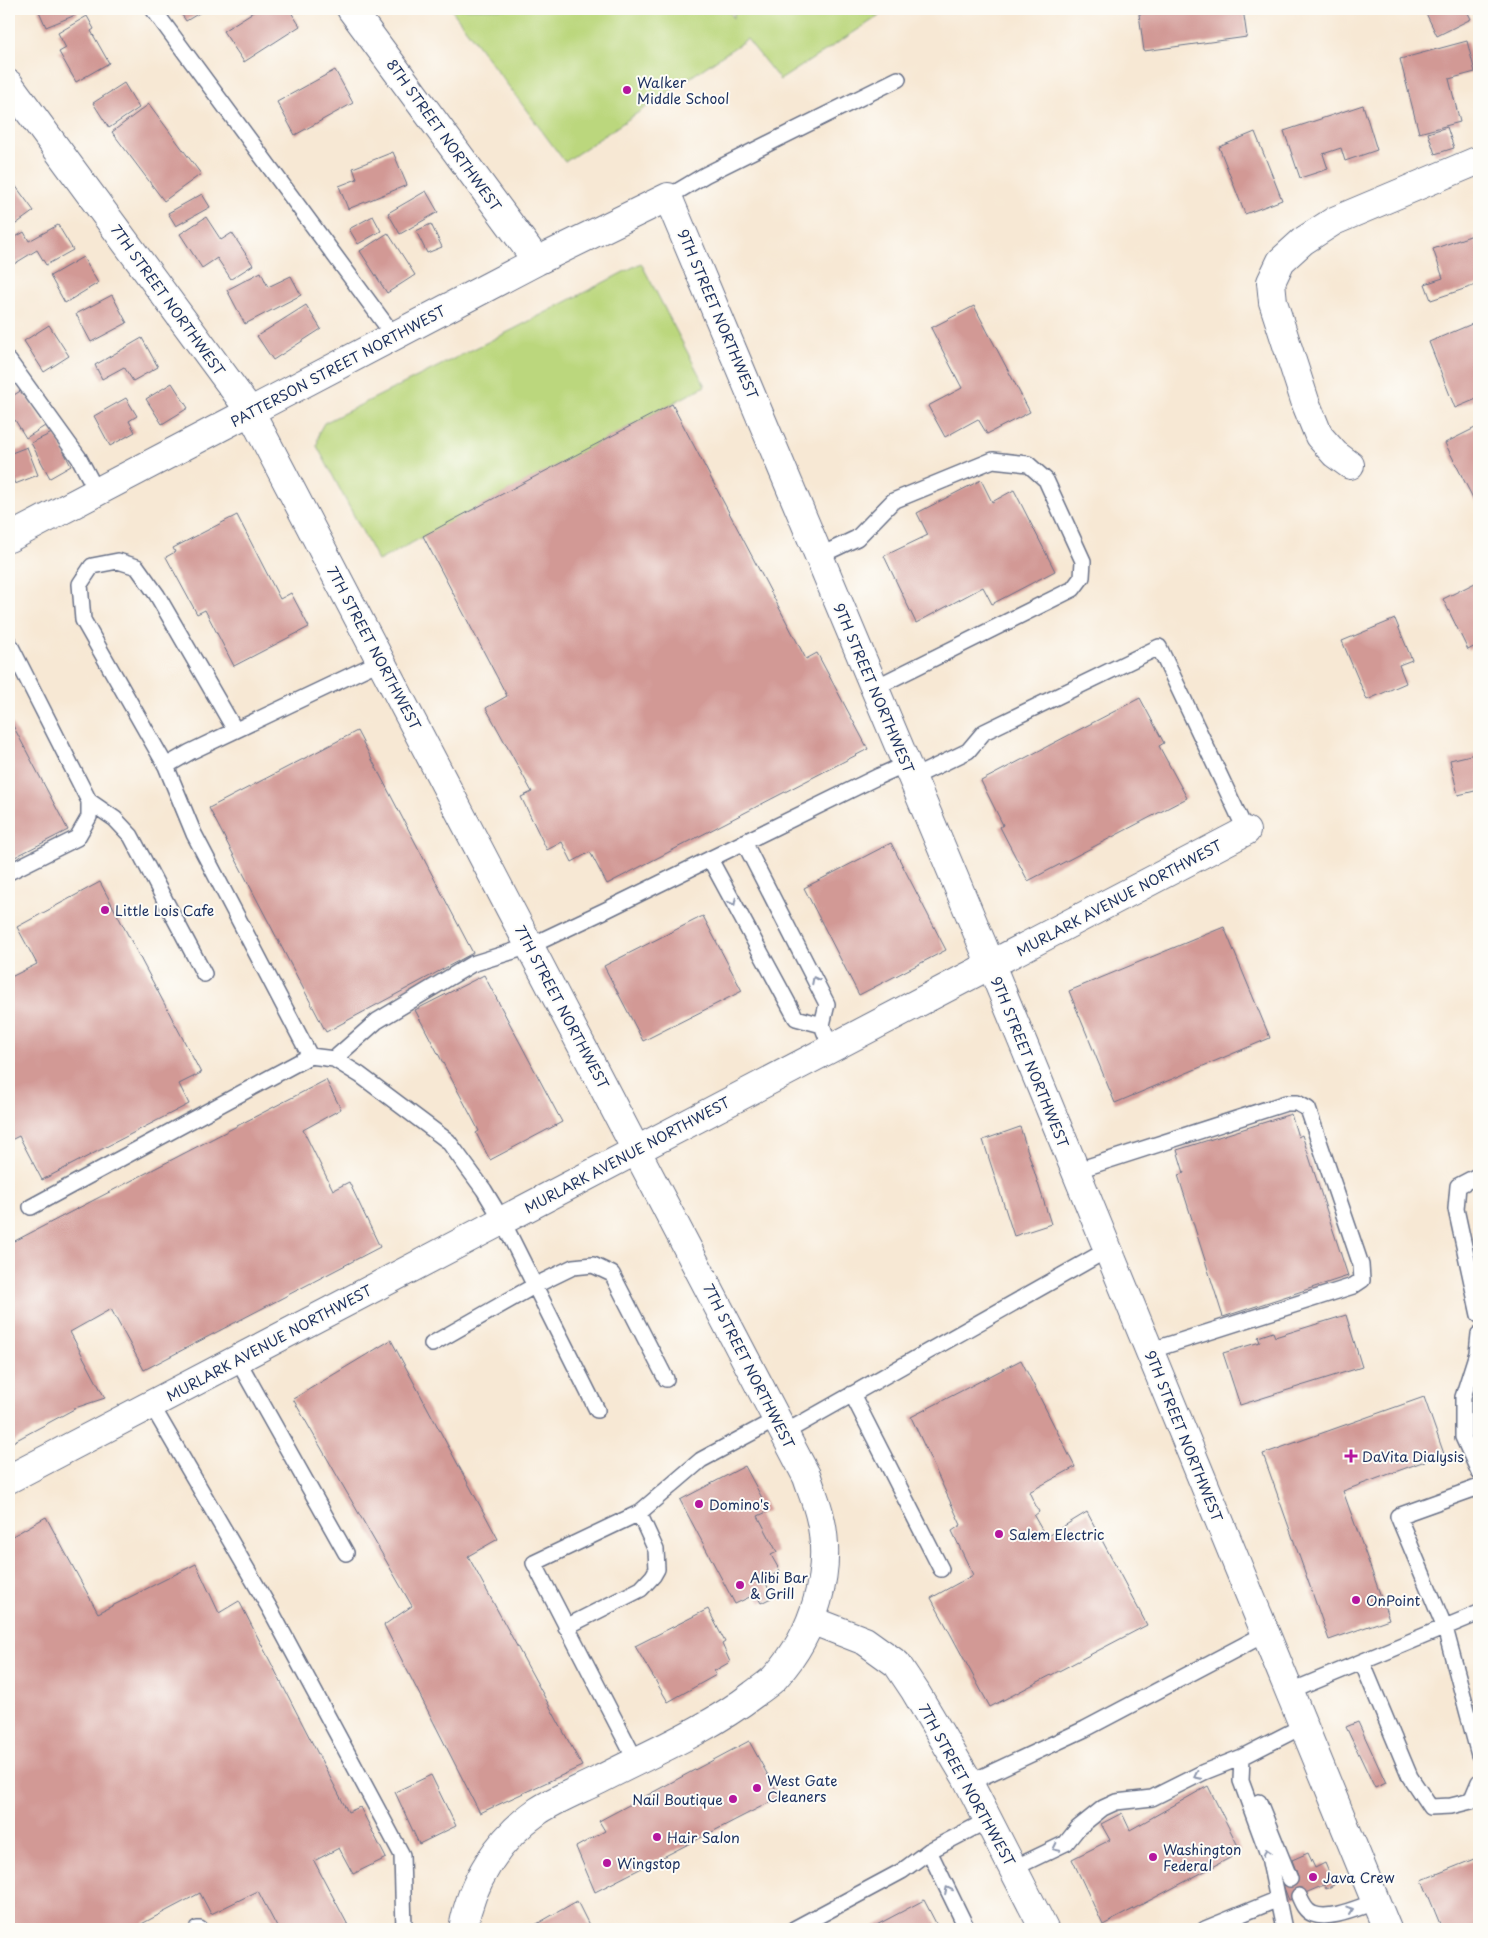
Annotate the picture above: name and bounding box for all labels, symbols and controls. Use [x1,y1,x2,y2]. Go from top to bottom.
street label: 8TH STREET NORTHWEST [382,55,507,216]
place label: Walker Middle School [637,72,729,109]
marker: Walker Middle School [621,84,633,96]
street label: 7TH STREET NORTHWEST [106,220,230,380]
street label: 9TH STREET NORTHWEST [673,226,764,403]
street label: PATTERSON STREET NORTHWEST [227,300,450,432]
street label: 7TH STREET NORTHWEST [322,562,426,734]
street label: 9TH STREET NORTHWEST [829,600,920,777]
street label: MURLARK AVENUE NORTHWEST [1012,834,1226,961]
one-way arrow [727,897,737,906]
place label: Little Lois Cafe [115,900,214,921]
marker: Little Lois Cafe [99,904,111,916]
street label: 7TH STREET NORTHWEST [510,921,614,1093]
street label: 9TH STREET NORTHWEST [986,973,1074,1151]
one-way arrow [811,977,821,986]
street label: MURLARK AVENUE NORTHWEST [520,1091,734,1218]
street label: MURLARK AVENUE NORTHWEST [162,1279,376,1406]
street label: 7TH STREET NORTHWEST [698,1280,800,1452]
street label: 9TH STREET NORTHWEST [1140,1347,1228,1525]
place label: DaVita Dialysis [1362,1446,1464,1467]
marker: DaVita Dialysis [1344,1449,1358,1463]
place label: Domino's [709,1494,769,1515]
marker: Domino's [693,1498,705,1510]
place label: Salem Electric [1009,1524,1104,1545]
marker: Salem Electric [993,1528,1005,1540]
place label: Alibi Bar & Grill [750,1567,809,1604]
marker: Alibi Bar & Grill [734,1579,746,1591]
place label: OnPoint [1366,1590,1421,1611]
marker: OnPoint [1350,1594,1362,1606]
street label: 7TH STREET NORTHWEST [914,1700,1021,1870]
place label: West Gate Cleaners [767,1770,837,1807]
one-way arrow [1193,1770,1202,1780]
marker: West Gate Cleaners [751,1782,763,1794]
place label: Nail Boutique [632,1789,723,1810]
marker: Nail Boutique [727,1793,739,1805]
place label: Hair Salon [667,1827,740,1848]
marker: Hair Salon [651,1831,663,1843]
place label: Washington Federal [1163,1839,1241,1876]
one-way arrow [1052,1842,1061,1852]
one-way arrow [1262,1849,1272,1857]
marker: Washington Federal [1147,1851,1159,1863]
place label: Wingstop [617,1853,680,1874]
marker: Wingstop [601,1857,613,1869]
place label: Java Crew [1323,1867,1395,1888]
marker: Java Crew [1307,1871,1319,1883]
one-way arrow [944,1886,955,1895]
one-way arrow [1345,1906,1353,1916]

